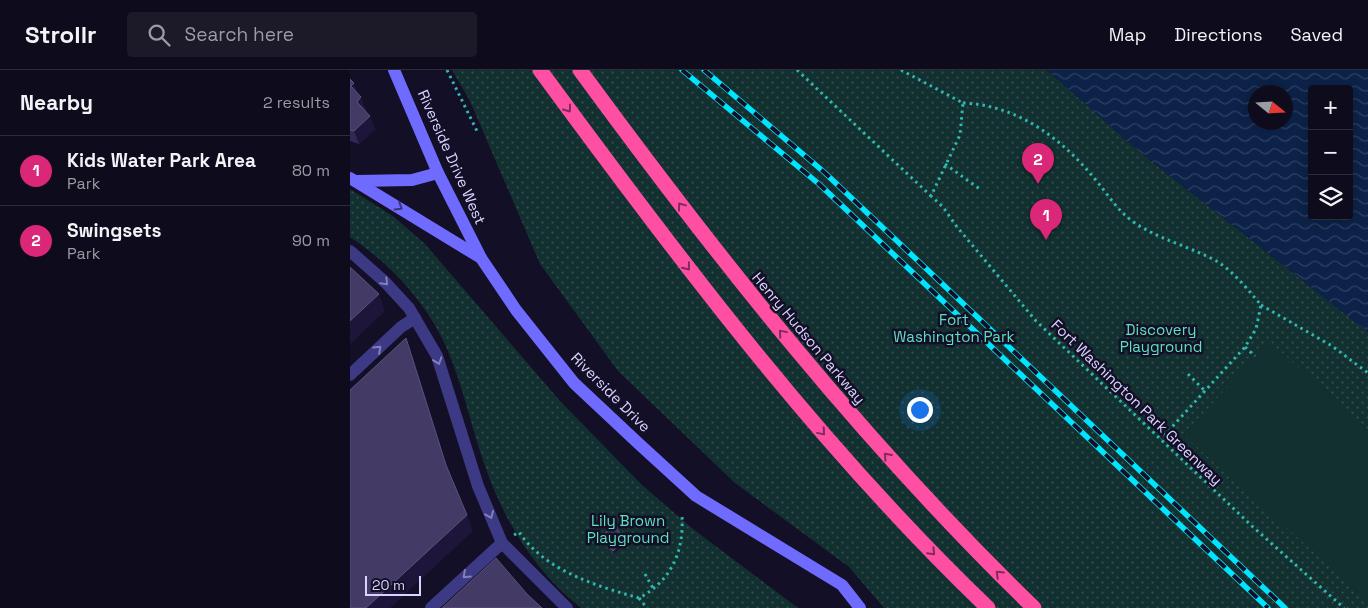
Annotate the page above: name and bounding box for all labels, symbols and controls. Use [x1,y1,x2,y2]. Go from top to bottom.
search box [127,12,477,57]
text: Strollr [25,19,97,50]
icon: search [145,21,173,49]
text: Search here [185,22,294,47]
text: Map [1109,23,1146,46]
text: Directions [1174,23,1263,46]
text: Saved [1291,23,1343,46]
north arrow [1248,85,1293,130]
map controls [1308,85,1353,220]
button: + [1308,85,1353,130]
street label: Riverside Drive West [414,87,490,227]
text: Nearby [20,89,93,116]
text: 2 results [263,92,330,113]
one-way arrow [563,103,571,112]
button: − [1308,130,1353,175]
pin: 2 [1022,143,1054,184]
text: Kids Water Park Area [67,148,256,173]
text: 1 [32,160,40,181]
text: 80 m [292,160,330,181]
text: Park [67,173,100,194]
button: layers [1308,175,1353,220]
pin: 1 [1030,199,1062,240]
one-way arrow [393,201,402,210]
one-way arrow [678,203,686,212]
text: Swingsets [67,218,162,243]
text: 2 [31,230,41,251]
text: 90 m [292,230,330,251]
text: Park [67,243,100,264]
one-way arrow [682,261,690,270]
street label: Henry Hudson Parkway [748,268,870,408]
one-way arrow [379,276,388,285]
park label: Fort Washington Park [893,310,1015,346]
street label: Fort Washington Park Greenway [1048,315,1226,489]
park label: Discovery Playground [1120,320,1202,356]
one-way arrow [779,330,787,339]
one-way arrow [373,346,382,355]
street label: Riverside Drive [567,348,655,436]
one-way arrow [432,356,442,365]
your location [907,397,933,423]
one-way arrow [817,427,826,436]
one-way arrow [884,453,893,462]
one-way arrow [484,510,495,519]
park label: Lily Brown Playground [587,511,669,547]
one-way arrow [926,546,935,555]
one-way arrow [463,569,472,578]
one-way arrow [996,571,1005,580]
scale bar [365,573,421,596]
text: 20 m [372,576,405,594]

